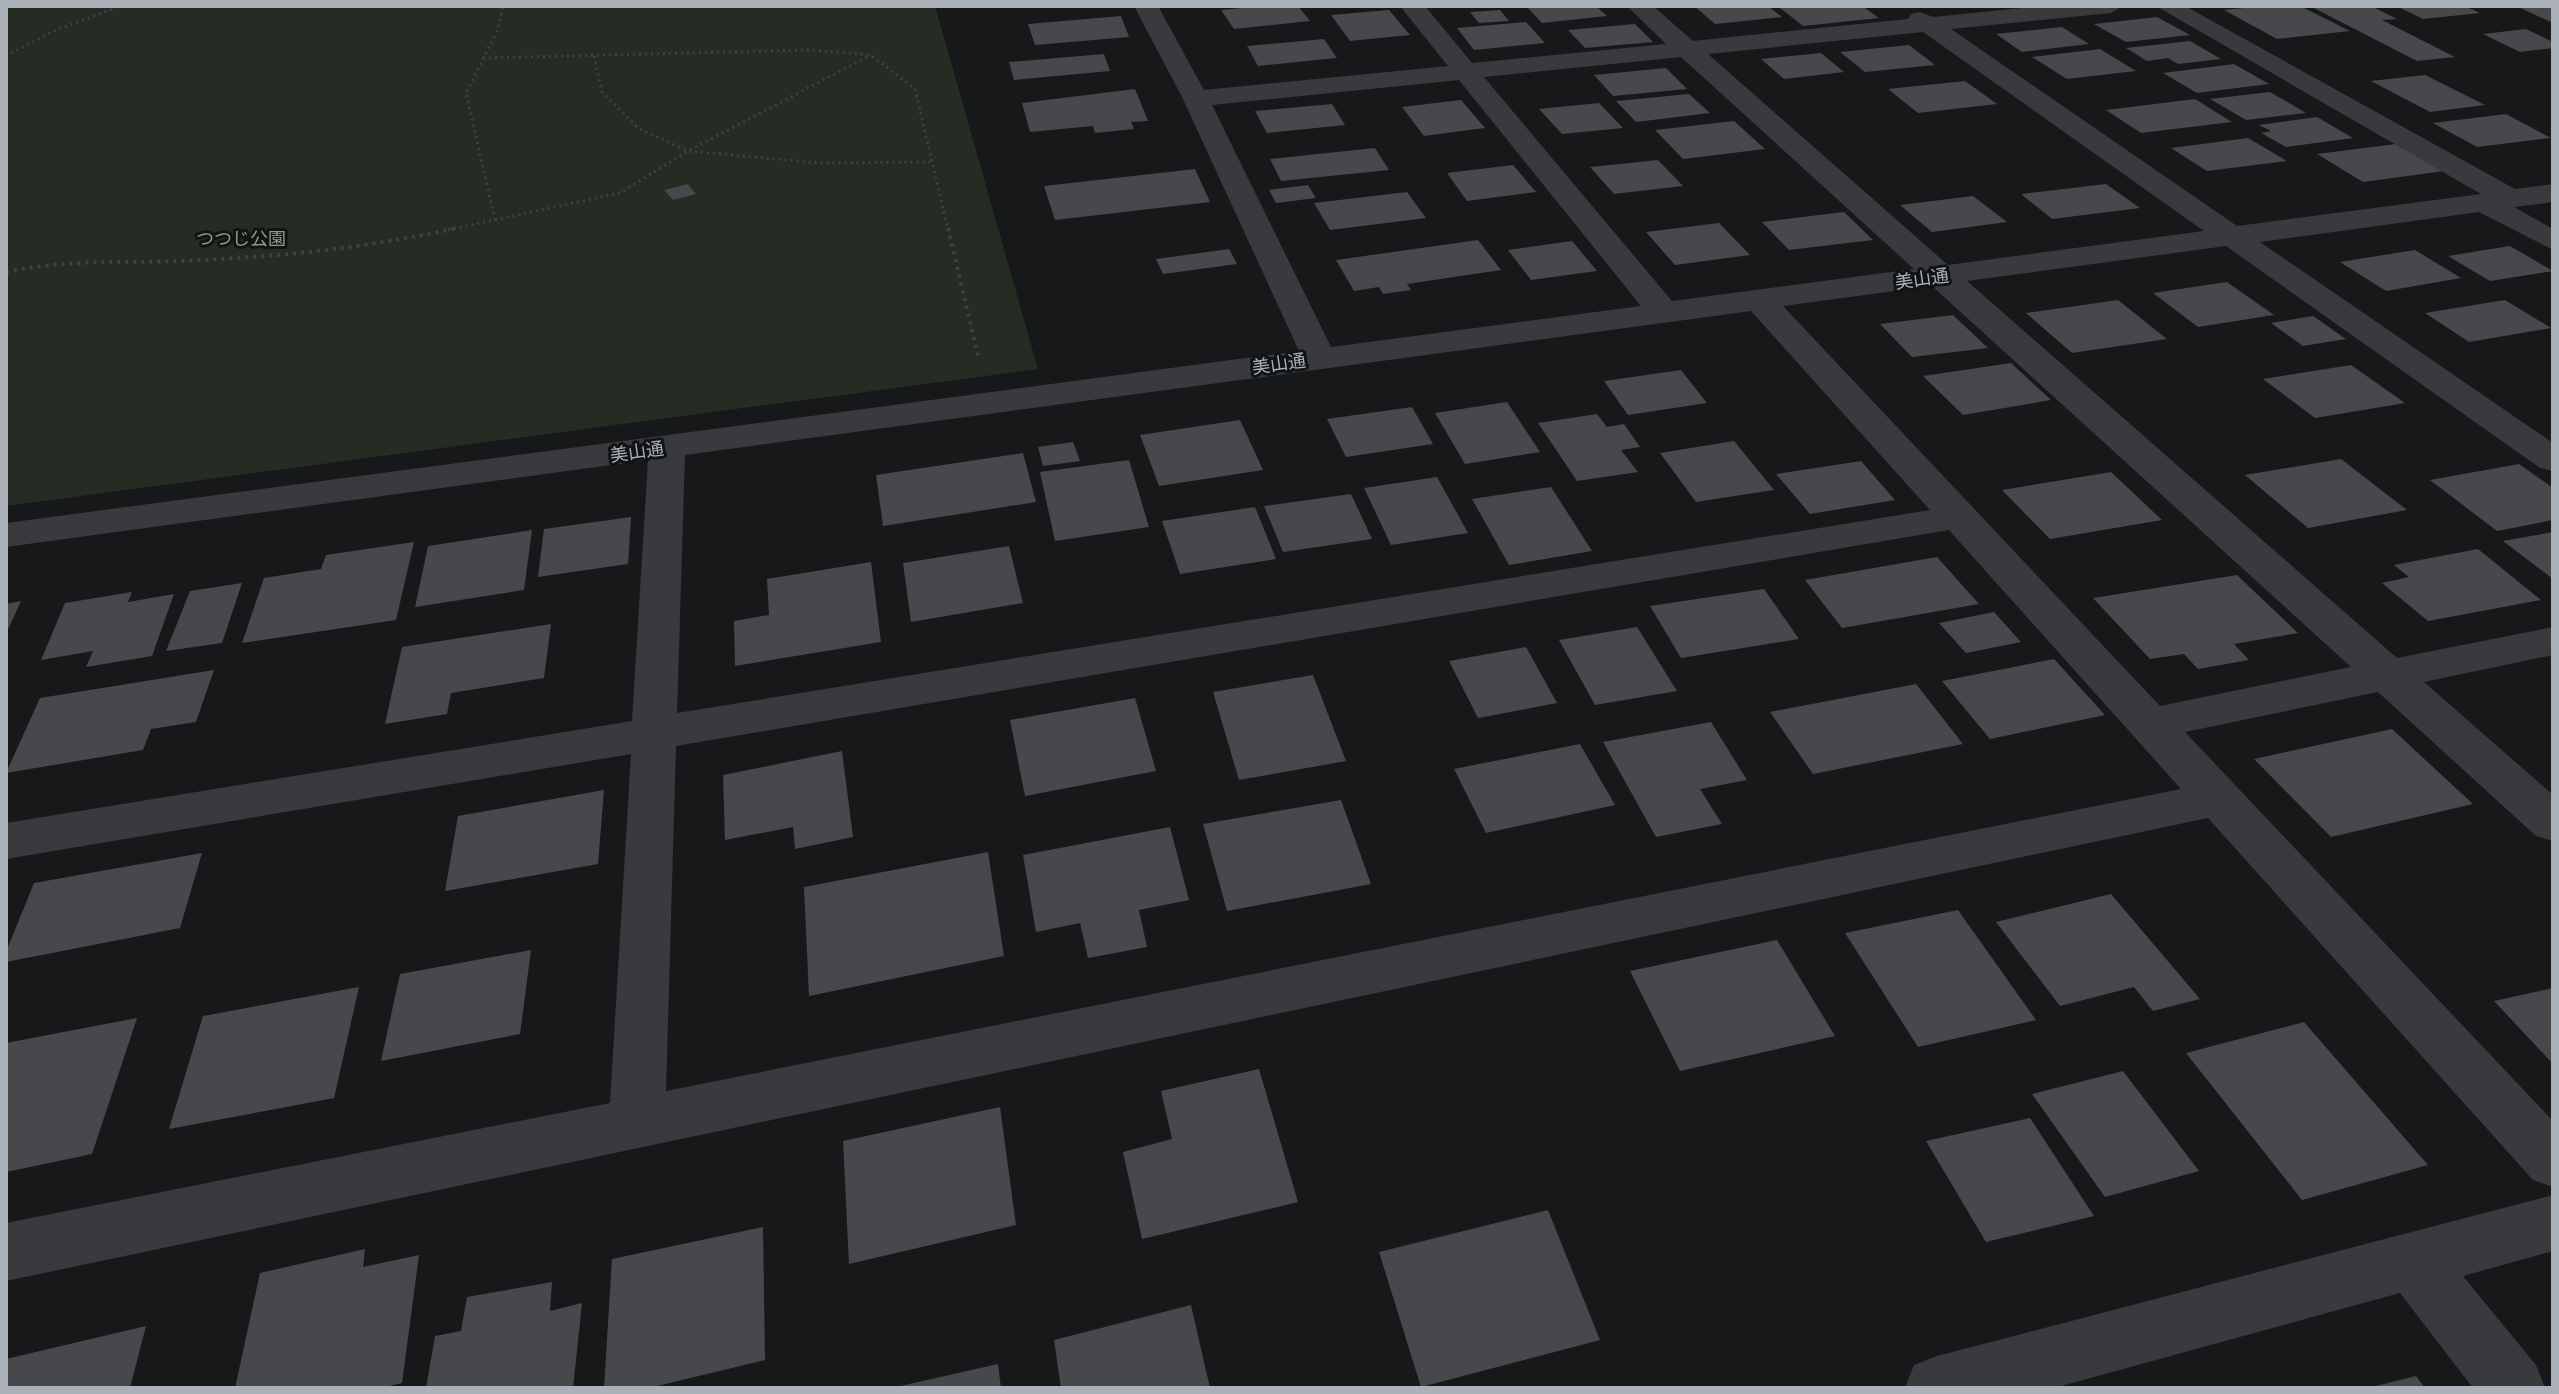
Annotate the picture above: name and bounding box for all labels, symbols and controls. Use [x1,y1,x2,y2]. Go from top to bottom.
park label: つつじ公園 [196,227,286,249]
street label: 美山通 [1894,263,1950,293]
street label: 美山通 [1251,348,1307,378]
street label: 美山通 [609,436,665,466]

